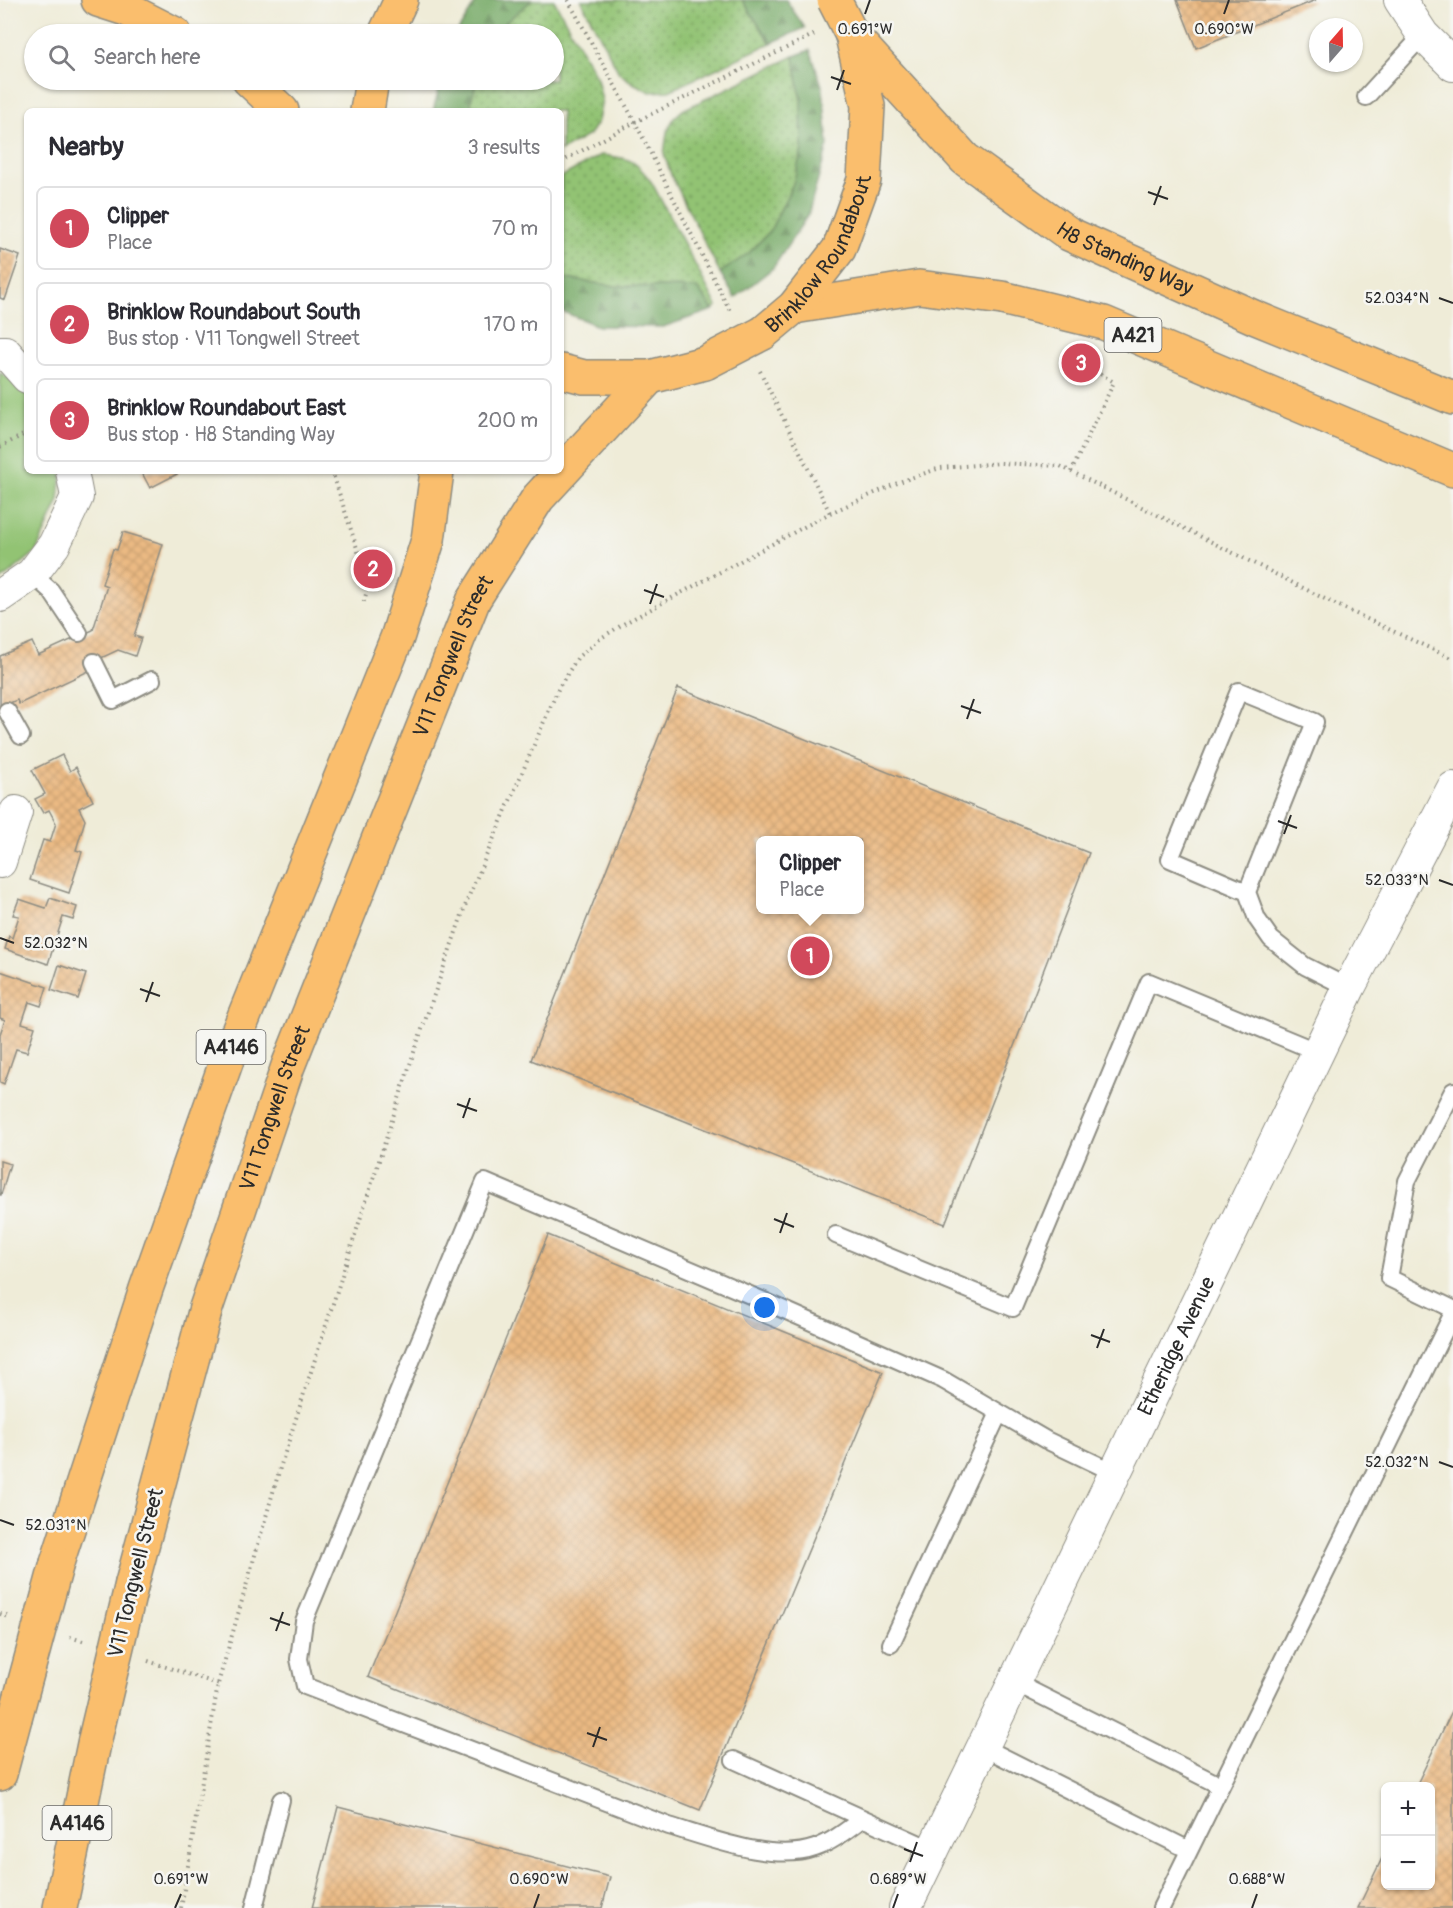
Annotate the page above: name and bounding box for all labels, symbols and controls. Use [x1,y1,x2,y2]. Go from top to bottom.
north arrow [1309,18,1363,72]
text: 0.691°W [837,20,893,39]
text: 0.690°W [1194,20,1254,39]
search box [24,24,564,90]
icon: search [45,41,78,74]
text: Search here [93,43,200,71]
text: Nearby [48,131,124,163]
text: 3 results [468,135,540,160]
street label: Brinklow Roundabout [759,174,878,339]
text: Clipper [107,202,169,230]
text: 1 [66,216,73,241]
text: 70 m [492,216,538,241]
street label: H8 Standing Way [1051,216,1198,302]
text: Place [107,230,152,255]
text: 52.034°N [1365,289,1429,308]
text: Brinklow Roundabout South [107,298,360,326]
text: 2 [64,312,75,337]
text: 170 m [484,312,538,337]
road number: A421 [1104,318,1162,352]
text: Bus stop · V11 Tongwell Street [107,326,360,351]
pin: 3 [1062,340,1100,386]
text: Brinklow Roundabout East [107,394,346,422]
text: 3 [64,408,75,433]
text: 200 m [477,408,538,433]
text: Bus stop · H8 Standing Way [107,422,335,447]
pin: 2 [354,546,392,592]
street label: V11 Tongwell Street [407,569,500,741]
popup [756,836,864,914]
text: Clipper [779,849,841,877]
text: 52.033°N [1365,871,1429,890]
text: Place [779,877,824,902]
text: 52.032°N [24,934,88,953]
pin: 1 [790,934,830,978]
street label: V11 Tongwell Street [233,1021,317,1195]
road number: A4146 [196,1030,266,1064]
street label: Etheridge Avenue [1131,1272,1221,1420]
your location [750,1293,779,1322]
text: 52.032°N [1365,1453,1429,1472]
street label: V11 Tongwell Street [102,1485,170,1661]
text: 52.031°N [26,1516,87,1535]
map controls [1381,1782,1435,1890]
button: + [1381,1782,1435,1836]
road number: A4146 [42,1806,112,1840]
button: − [1381,1836,1435,1890]
text: 0.691°W [153,1870,209,1889]
text: 0.690°W [509,1870,569,1889]
text: 0.689°W [870,1870,927,1889]
text: 0.688°W [1229,1870,1286,1889]

